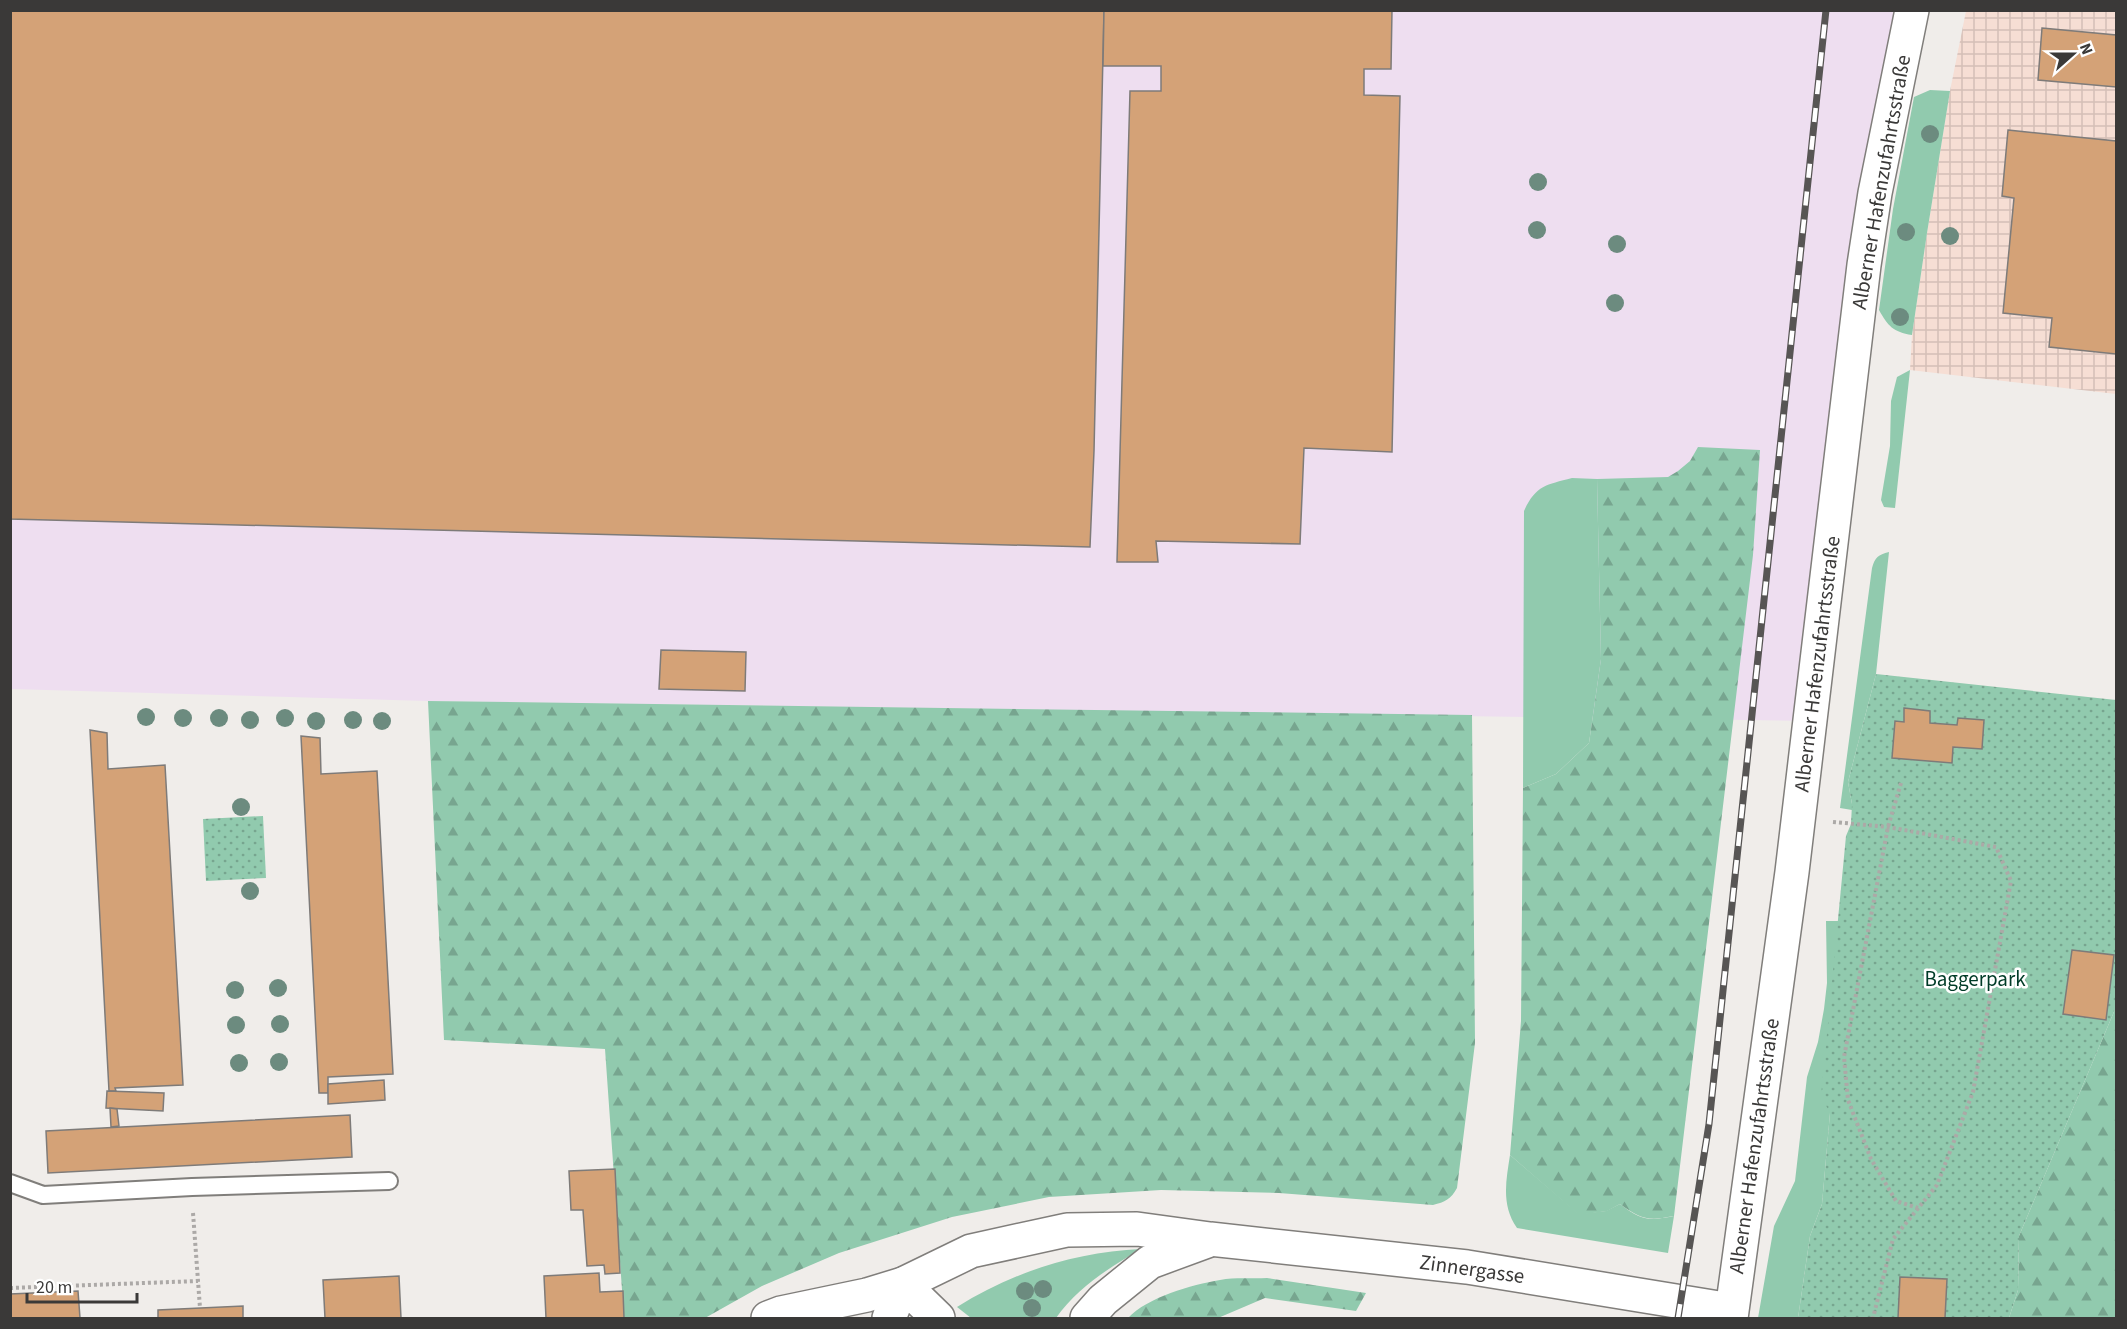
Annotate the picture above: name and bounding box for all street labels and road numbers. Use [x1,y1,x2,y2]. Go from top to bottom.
street label: Alberner Hafenzufahrtsstraße [1844,52,1918,312]
street label: Alberner Hafenzufahrtsstraße [1786,534,1848,794]
street label: Alberner Hafenzufahrtsstraße [1721,1016,1787,1276]
street label: Zinnergasse [1418,1247,1526,1291]

